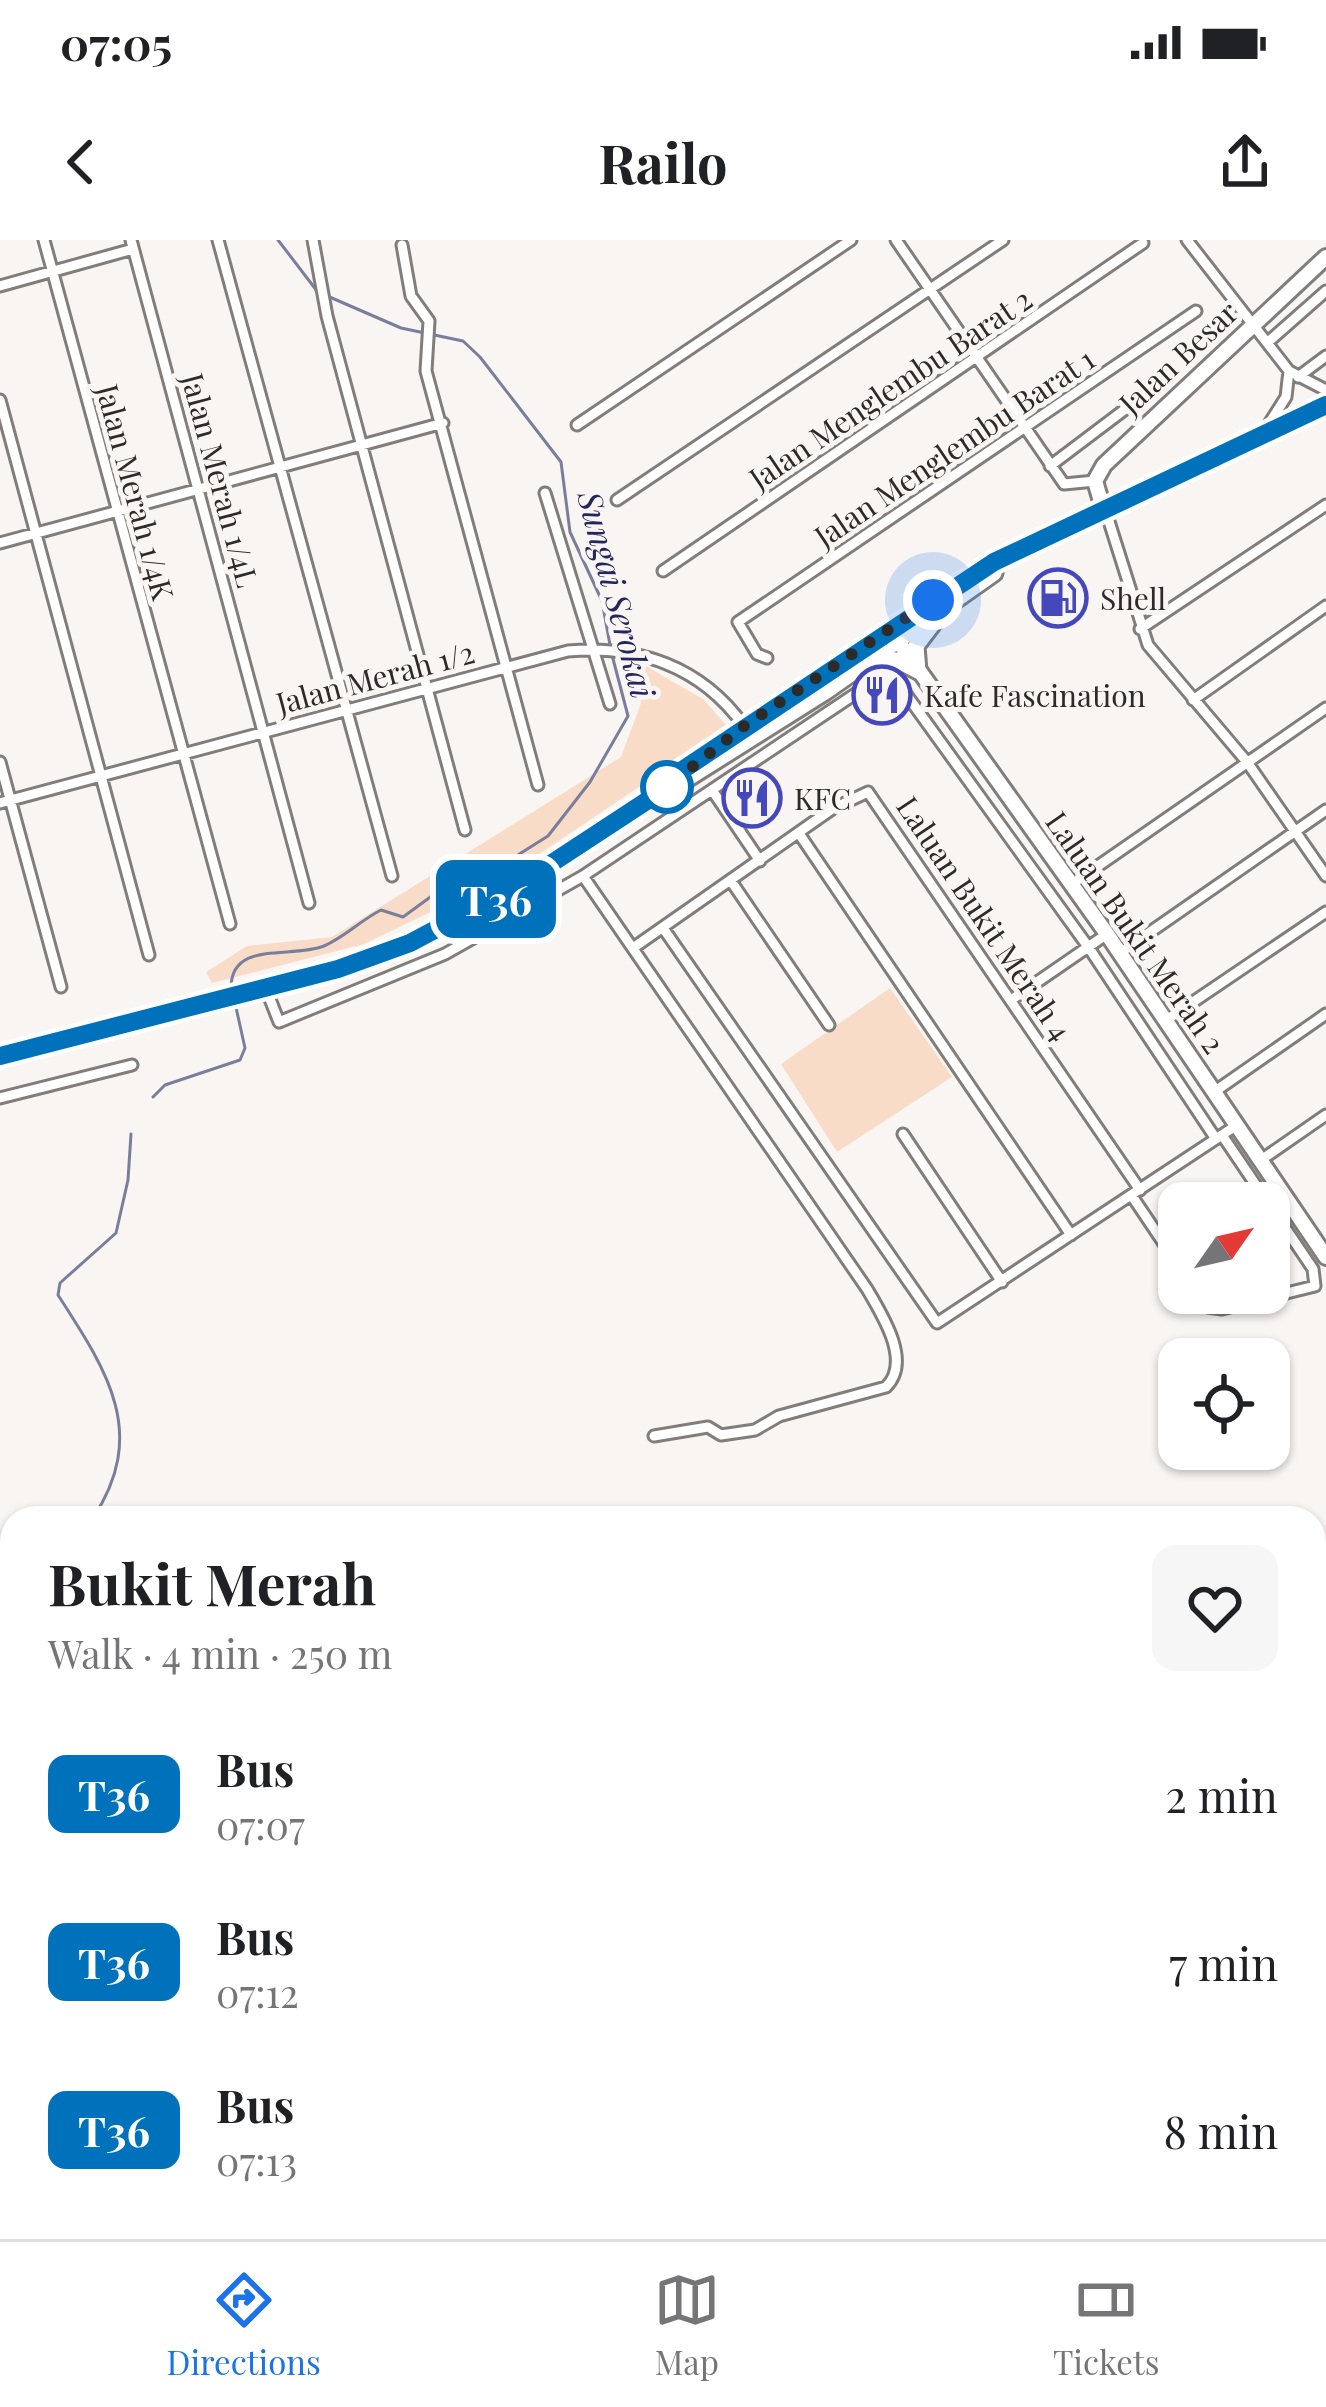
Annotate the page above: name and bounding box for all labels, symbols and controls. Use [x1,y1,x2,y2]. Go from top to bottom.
text: 07:05 [60,12,172,72]
text: Railo [598,126,728,198]
icon: back [48,129,114,195]
icon: share [1212,129,1278,195]
street label: Jalan Menglembu Barat 2 [740,278,1039,498]
street label: Jalan Besar [1109,292,1246,423]
street label: Jalan Menglembu Barat 1 [805,338,1102,556]
street label: Jalan Merah 1/4L [173,368,269,591]
street label: Jalan Merah 1/4K [88,379,184,605]
water label: Sungai Serokai [569,485,667,703]
fuel station icon: Shell [1027,567,1089,629]
your location [903,570,963,630]
place label: Shell [1100,578,1166,618]
street label: Jalan Merah 1/2 [271,631,478,723]
restaurant icon: Kafe Fascination [851,664,913,726]
place label: Kafe Fascination [924,675,1146,715]
unlabelled marker [642,762,692,812]
restaurant icon: KFC [721,767,783,829]
place label: KFC [794,778,851,818]
street label: Laluan Bukit Merah 4 [888,788,1082,1048]
street label: Laluan Bukit Merah 2 [1037,803,1235,1061]
line badge: T36 [427,860,565,938]
text: T36 [460,871,532,927]
north arrow [1158,1182,1290,1314]
map controls [1158,1182,1290,1470]
button: locate [1158,1338,1290,1470]
text: Bukit Merah [48,1544,376,1620]
button: heart [1152,1545,1278,1671]
text: Walk · 4 min · 250 m [48,1627,392,1679]
text: Bus [216,1738,294,1798]
text: 2 min [1165,1764,1278,1824]
text: T36 [78,1766,150,1822]
text: 07:07 [216,1798,305,1850]
text: Bus [216,1906,294,1966]
text: 7 min [1169,1932,1278,1992]
text: T36 [78,1934,150,1990]
text: 07:12 [216,1966,299,2018]
text: Bus [216,2074,294,2134]
text: 8 min [1163,2100,1278,2160]
text: T36 [78,2102,150,2158]
text: 07:13 [216,2134,297,2186]
tab: Directions [167,2267,321,2383]
tab: Map [654,2267,720,2383]
tab: Tickets [1053,2267,1159,2383]

